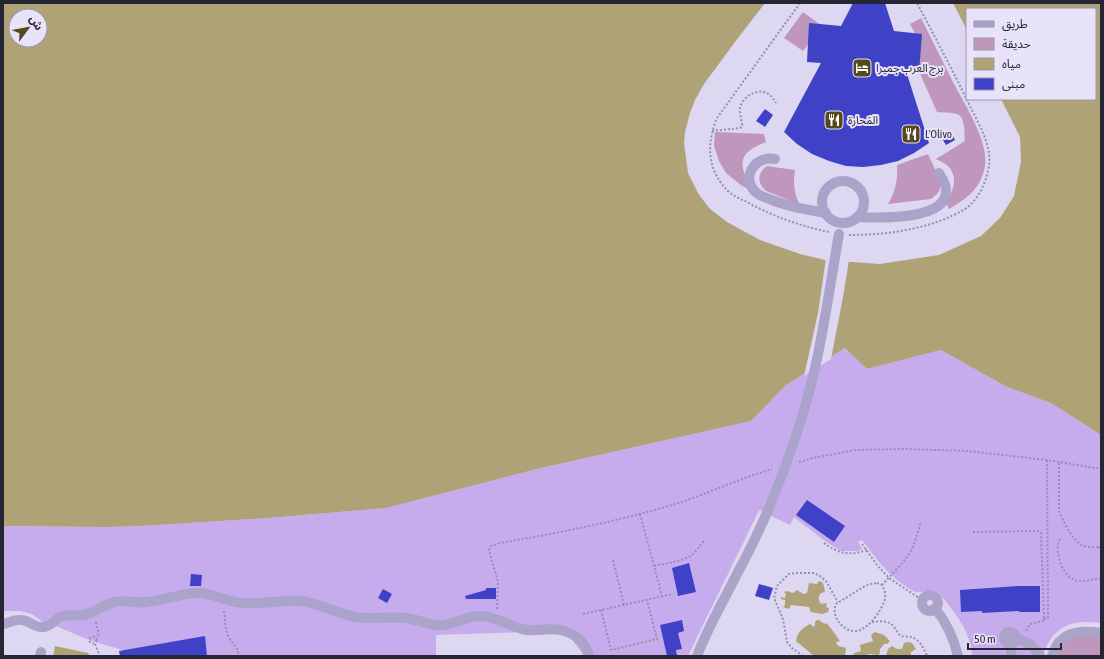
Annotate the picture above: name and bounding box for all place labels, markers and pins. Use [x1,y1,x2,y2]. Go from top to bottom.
hotel icon: برج العرب جميرا [851,57,873,79]
place label: برج العرب جميرا [876,62,944,76]
restaurant icon: المَحارة [823,109,845,131]
place label: المَحارة [848,114,878,127]
restaurant icon: L'Olivo [900,123,922,145]
place label: L'Olivo [925,128,952,140]

